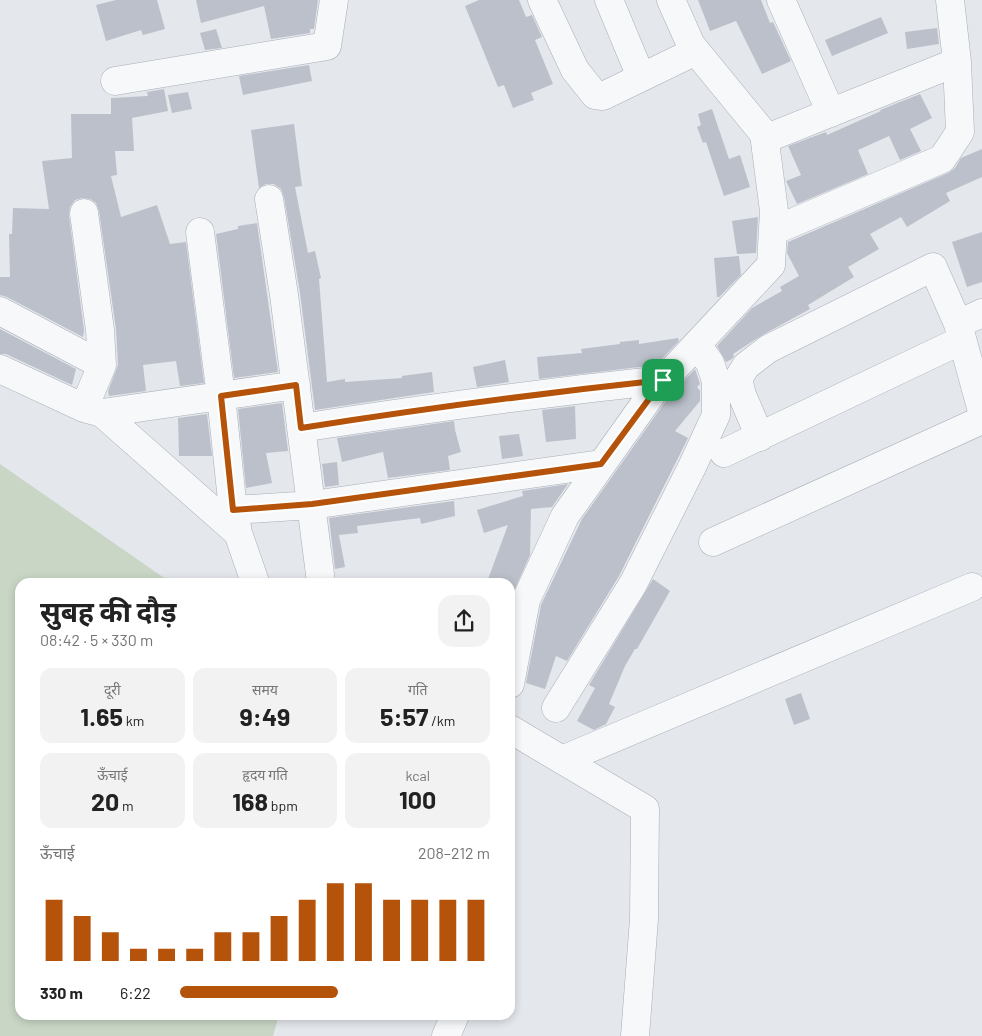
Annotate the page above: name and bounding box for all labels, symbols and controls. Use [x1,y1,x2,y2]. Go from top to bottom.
pin [642,359,684,401]
icon: arrive [649,366,677,394]
text: सुबह की दौड़ [40,594,176,628]
button: share [438,595,490,647]
text: 08:42 · 5 × 330 m [40,630,153,649]
text: दूरी [104,681,121,698]
text: समय [252,681,278,698]
text: गति [408,681,427,698]
text: 1.65 [80,701,123,731]
text: 9:49 [240,701,290,731]
text: 5:57 [380,701,428,731]
text: km [123,712,144,729]
text: /km [428,712,455,729]
text: ऊँचाई [97,766,128,783]
text: हृदय गति [242,766,288,783]
text: kcal [405,767,430,784]
text: 100 [399,784,436,814]
text: 20 [91,786,119,816]
text: 168 [232,786,268,816]
text: m [119,797,134,814]
text: bpm [268,797,298,814]
text: ऊँचाई [40,843,75,862]
text: 208–212 m [418,843,490,862]
text: 330 m [40,983,83,1002]
text: 6:22 [120,983,151,1002]

